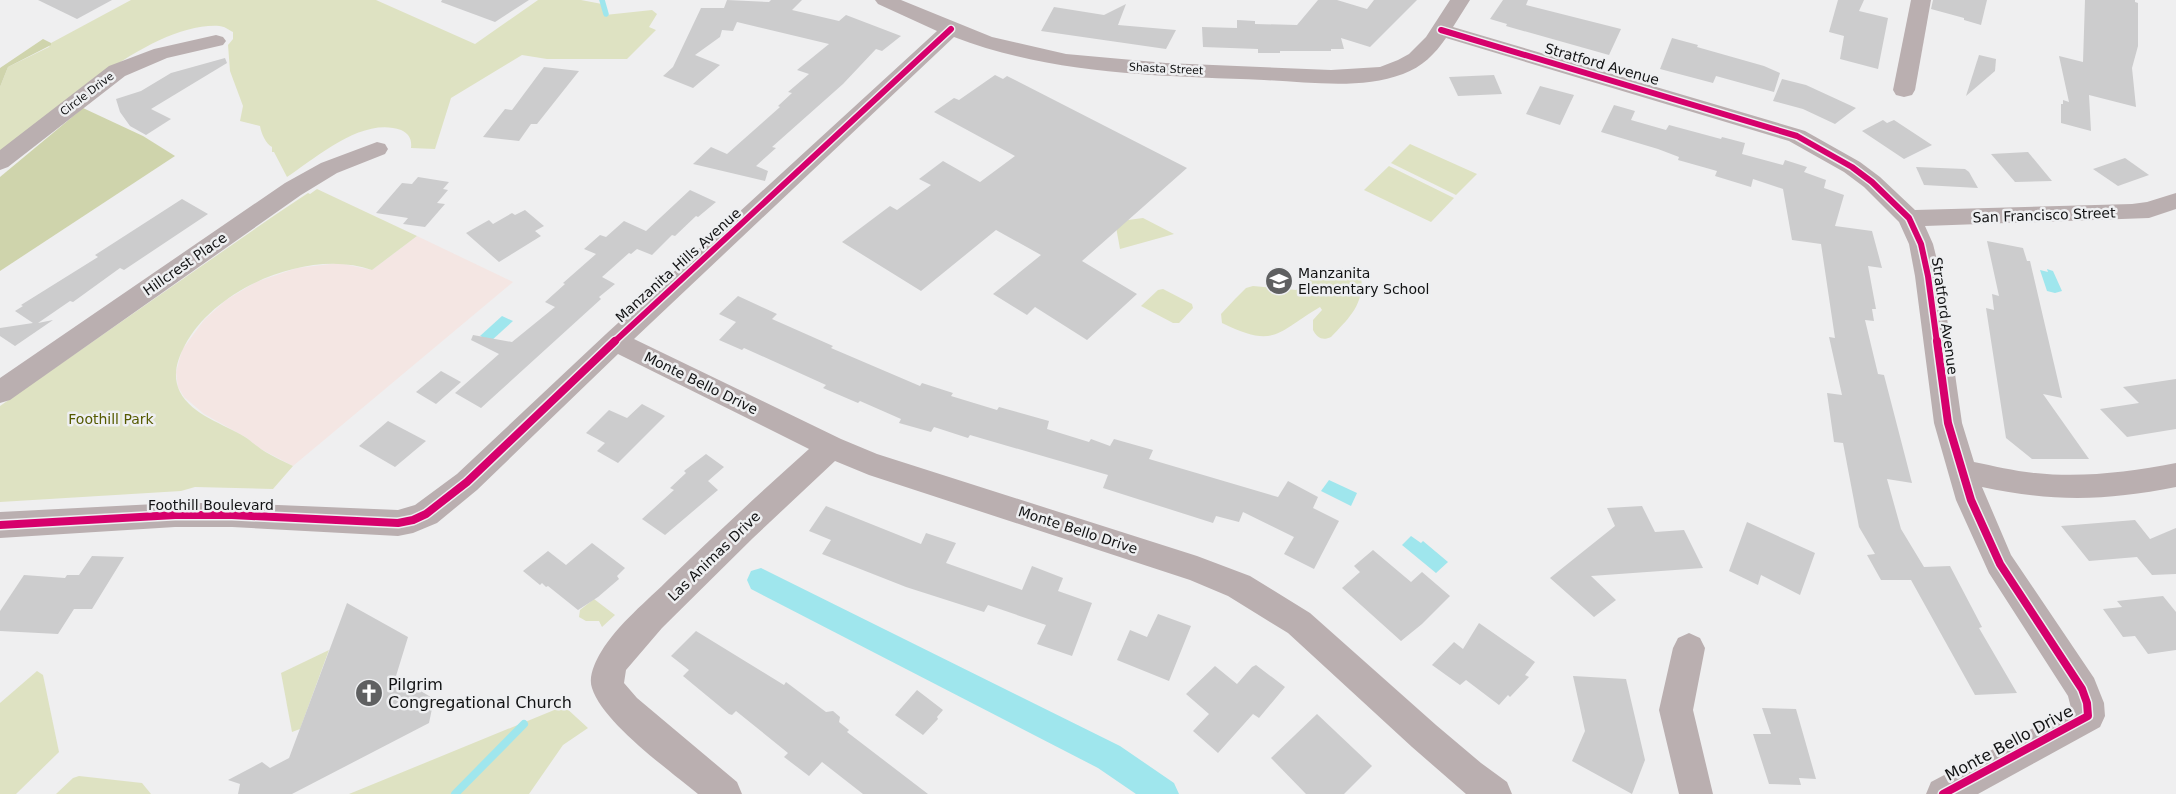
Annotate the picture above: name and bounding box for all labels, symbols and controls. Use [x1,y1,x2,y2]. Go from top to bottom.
street label: Stratford Avenue [1543,40,1661,88]
street label: Shasta Street [1129,61,1204,77]
street label: Circle Drive [58,69,117,118]
street label: San Francisco Street [1972,204,2116,225]
street label: Manzanita Hills Avenue [612,205,744,325]
street label: Hillcrest Place [140,229,230,299]
street label: Stratford Avenue [1929,256,1961,376]
place label: Manzanita Elementary School [1298,265,1430,297]
school or university icon: Manzanita Elementary School [1264,266,1294,296]
street label: Monte Bello Drive [642,349,760,417]
park label: Foothill Park [68,411,155,427]
street label: Foothill Boulevard [148,497,274,513]
street label: Monte Bello Drive [1016,503,1140,557]
street label: Las Animas Drive [665,508,763,604]
place label: Pilgrim Congregational Church [388,675,572,712]
church icon: Pilgrim Congregational Church [354,678,384,708]
street label: Monte Bello Drive [1942,701,2076,785]

